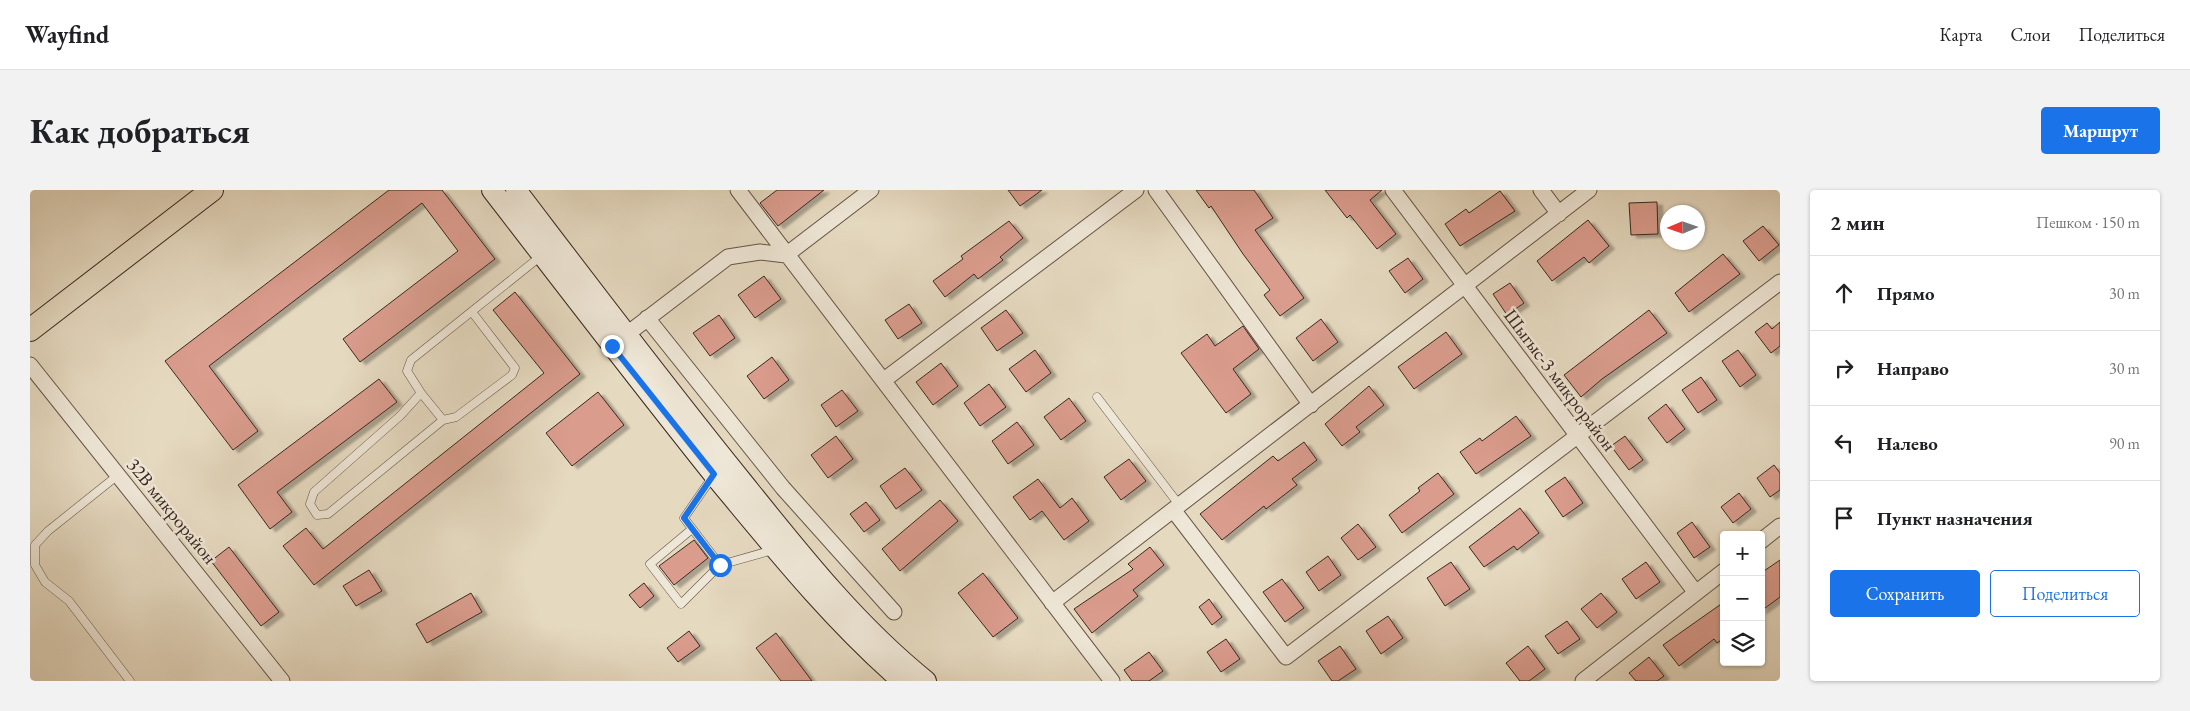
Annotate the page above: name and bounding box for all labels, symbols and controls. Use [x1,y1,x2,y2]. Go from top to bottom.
text: Wayfind [25,19,109,50]
text: Карта [1940,23,1983,46]
text: Слои [2011,23,2050,46]
text: Поделиться [2078,23,2165,46]
button: Маршрут [2041,107,2160,154]
text: Как добраться [30,108,250,153]
north arrow [1660,205,1705,250]
text: 2 мин [1830,209,1885,236]
text: Пешком · 150 m [2036,212,2140,233]
icon: ahead [1830,279,1858,307]
text: Прямо [1877,281,1935,306]
text: 30 m [2109,283,2140,304]
street label: Шыгыс-3 микрорайон [1498,304,1622,456]
route end [601,335,624,358]
icon: right [1830,354,1858,382]
text: Направо [1877,356,1949,381]
text: 30 m [2109,358,2140,379]
icon: left [1830,429,1858,457]
text: Налево [1877,431,1938,456]
text: 90 m [2109,433,2140,454]
street label: 32В микрорайон [121,453,223,569]
icon: arrive [1830,504,1858,532]
text: Пункт назначения [1877,506,2033,531]
map controls [1720,531,1765,666]
button: + [1720,531,1765,576]
route start [709,554,732,577]
button: Сохранить [1830,570,1980,617]
button: Поделиться [1990,570,2140,617]
button: − [1720,576,1765,621]
button: layers [1720,621,1765,666]

